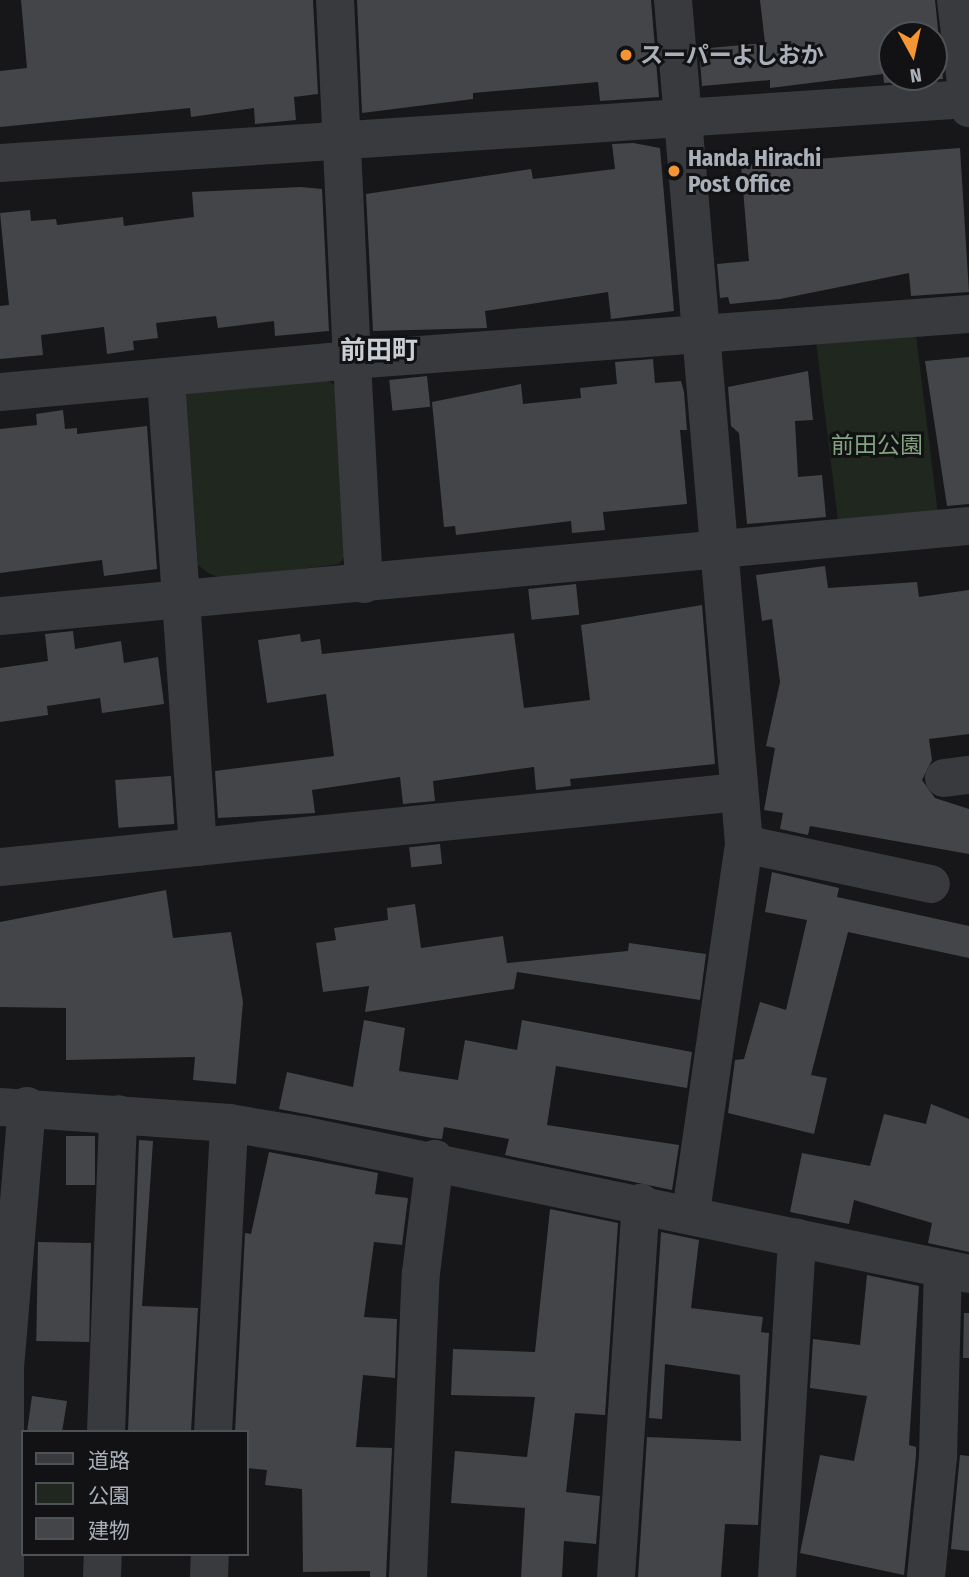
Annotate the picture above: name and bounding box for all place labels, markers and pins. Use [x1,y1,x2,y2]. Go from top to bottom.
place label: スーパーよしおか [640,41,824,69]
marker: スーパーよしおか [618,47,634,63]
place label: Handa Hirachi Post Office [688,144,821,198]
marker: Handa Hirachi Post Office [666,163,682,179]

